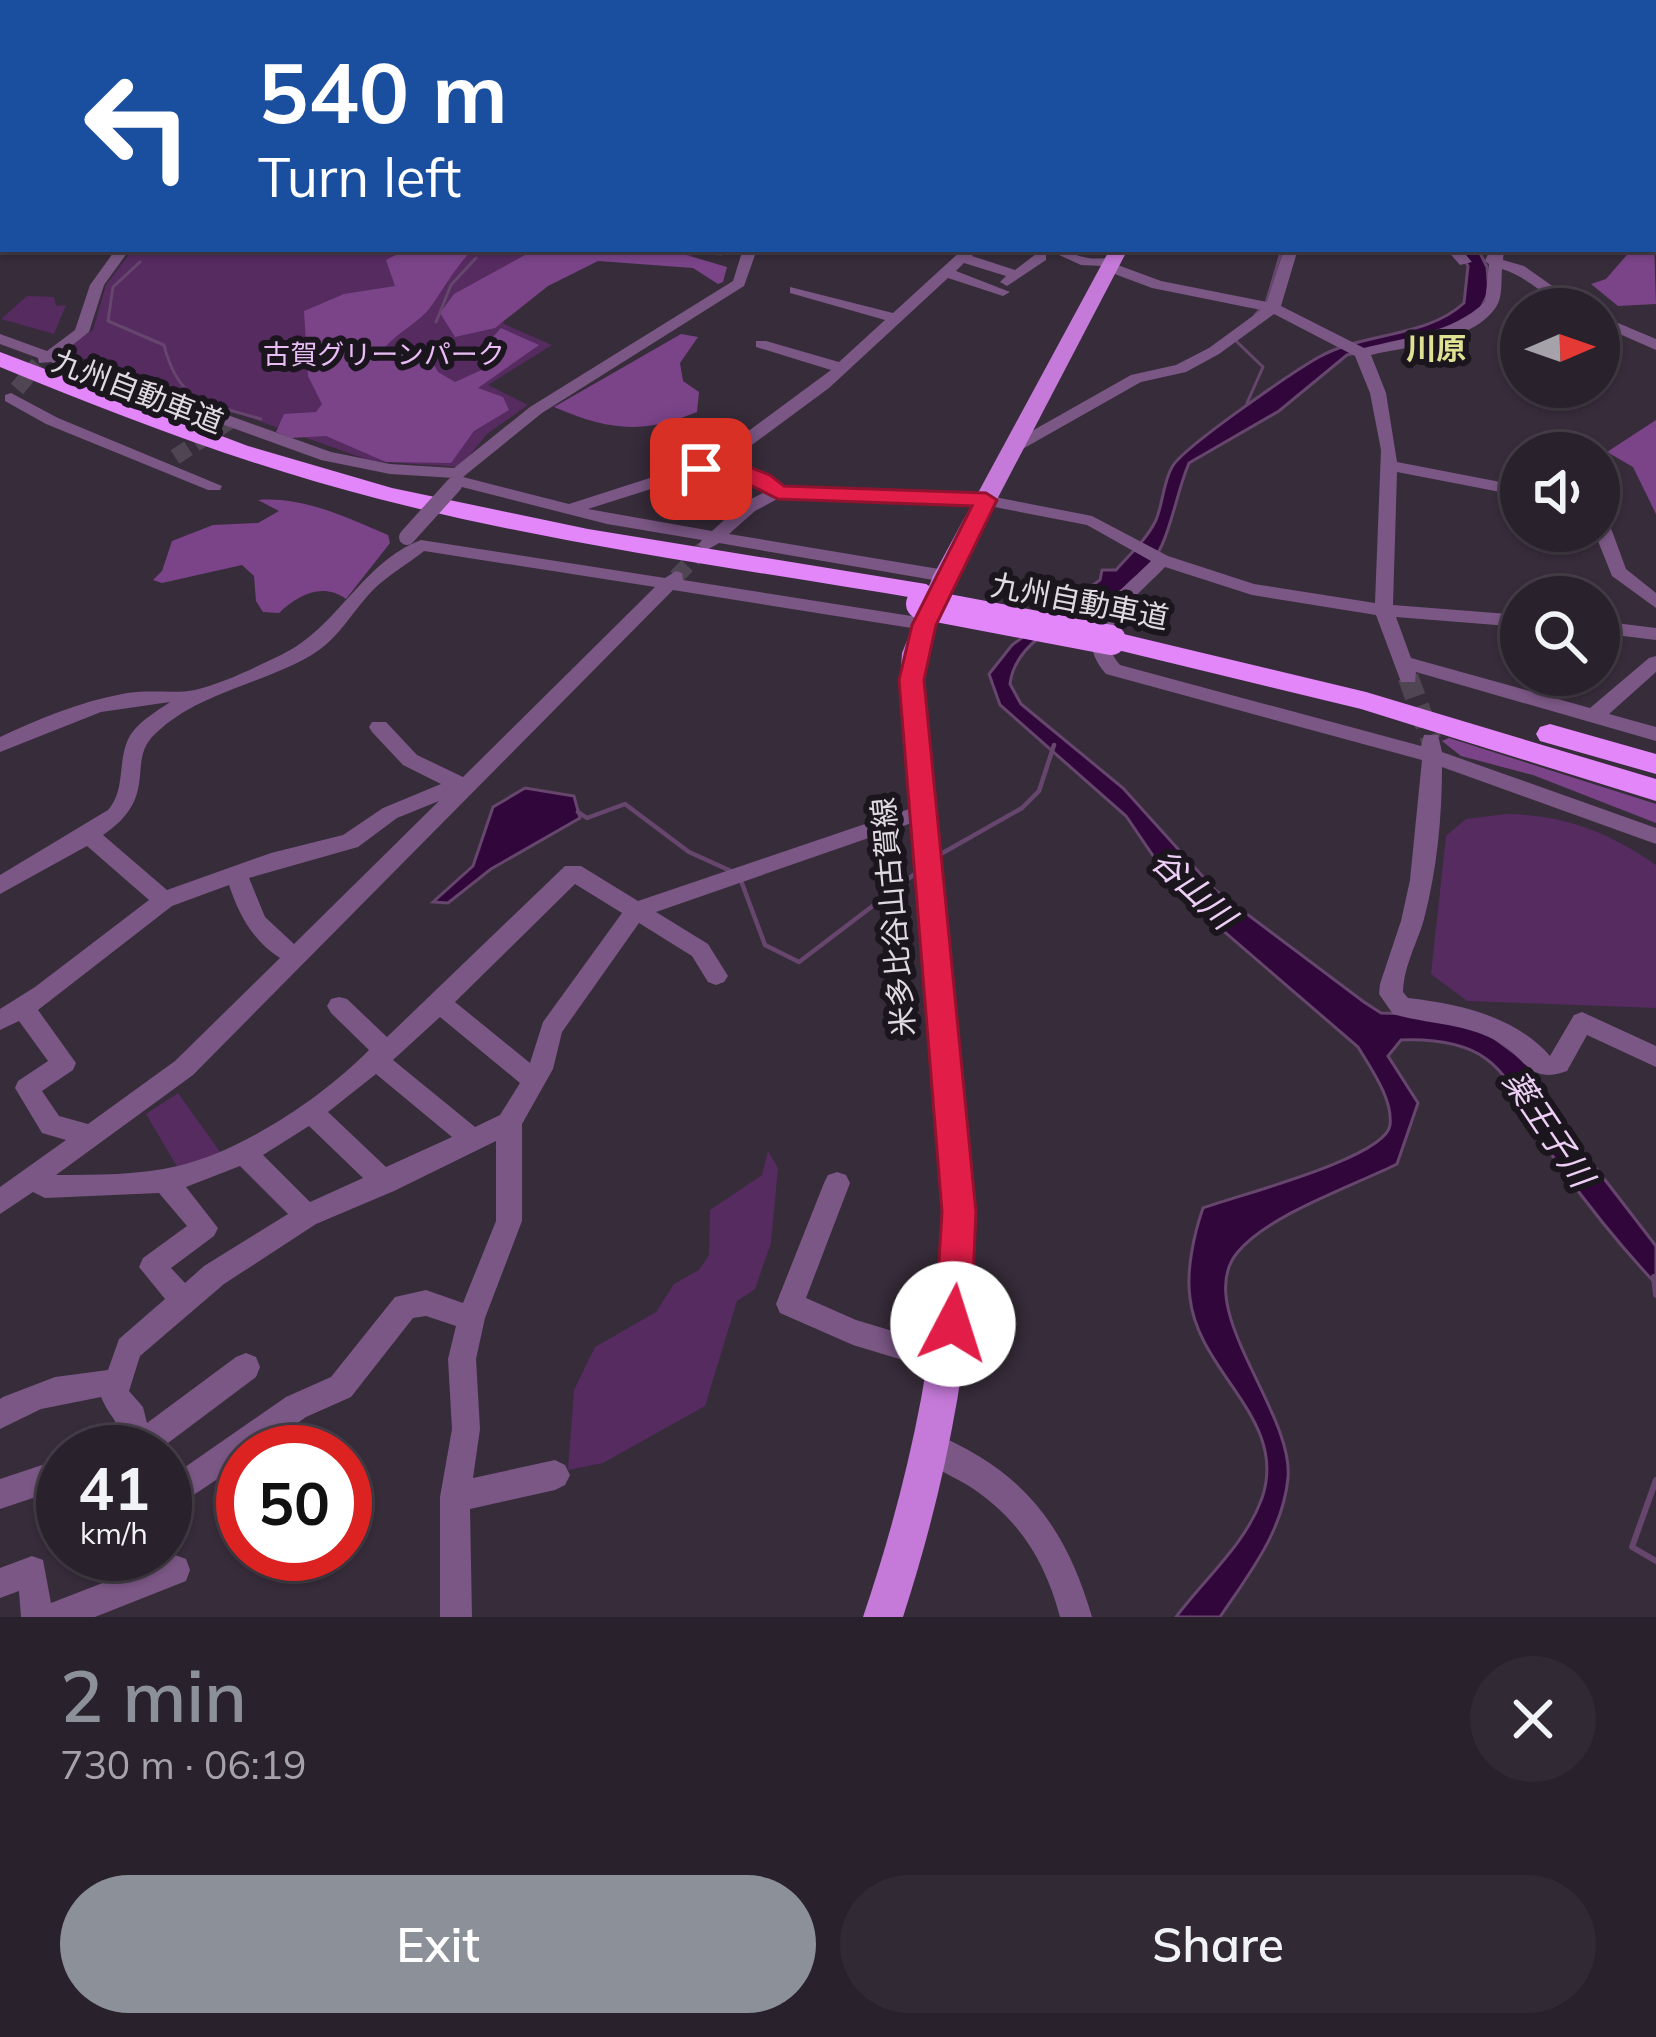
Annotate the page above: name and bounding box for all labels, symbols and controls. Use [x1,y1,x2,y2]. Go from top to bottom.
text: 540 m [258,39,508,144]
icon: left [60,48,216,204]
text: Turn left [258,143,461,211]
north arrow [1500,288,1620,408]
map controls [1500,288,1620,696]
district label: 川原 [1406,329,1466,367]
park label: 古賀グリーンパーク [263,337,505,371]
street label: 九州自動車道 [47,341,229,441]
pin [650,418,752,520]
button: sound [1500,432,1620,552]
icon: arrive [668,436,734,502]
street label: 九州自動車道 [988,565,1172,637]
button: search [1500,576,1620,696]
street label: 米多比谷山古賀線 [864,796,922,1038]
water label: 谷山川 [1144,839,1246,939]
water label: 薬王子川 [1495,1062,1605,1197]
position arrow [890,1261,1016,1387]
speed limit sign: 50 [216,1425,372,1581]
text: 41 [78,1450,150,1525]
text: km/h [80,1514,148,1552]
text: 2 min [60,1650,247,1740]
button: close [1470,1656,1596,1782]
text: 730 m · 06:19 [60,1740,306,1789]
button: Exit [60,1875,816,2013]
button: Share [840,1875,1596,2013]

